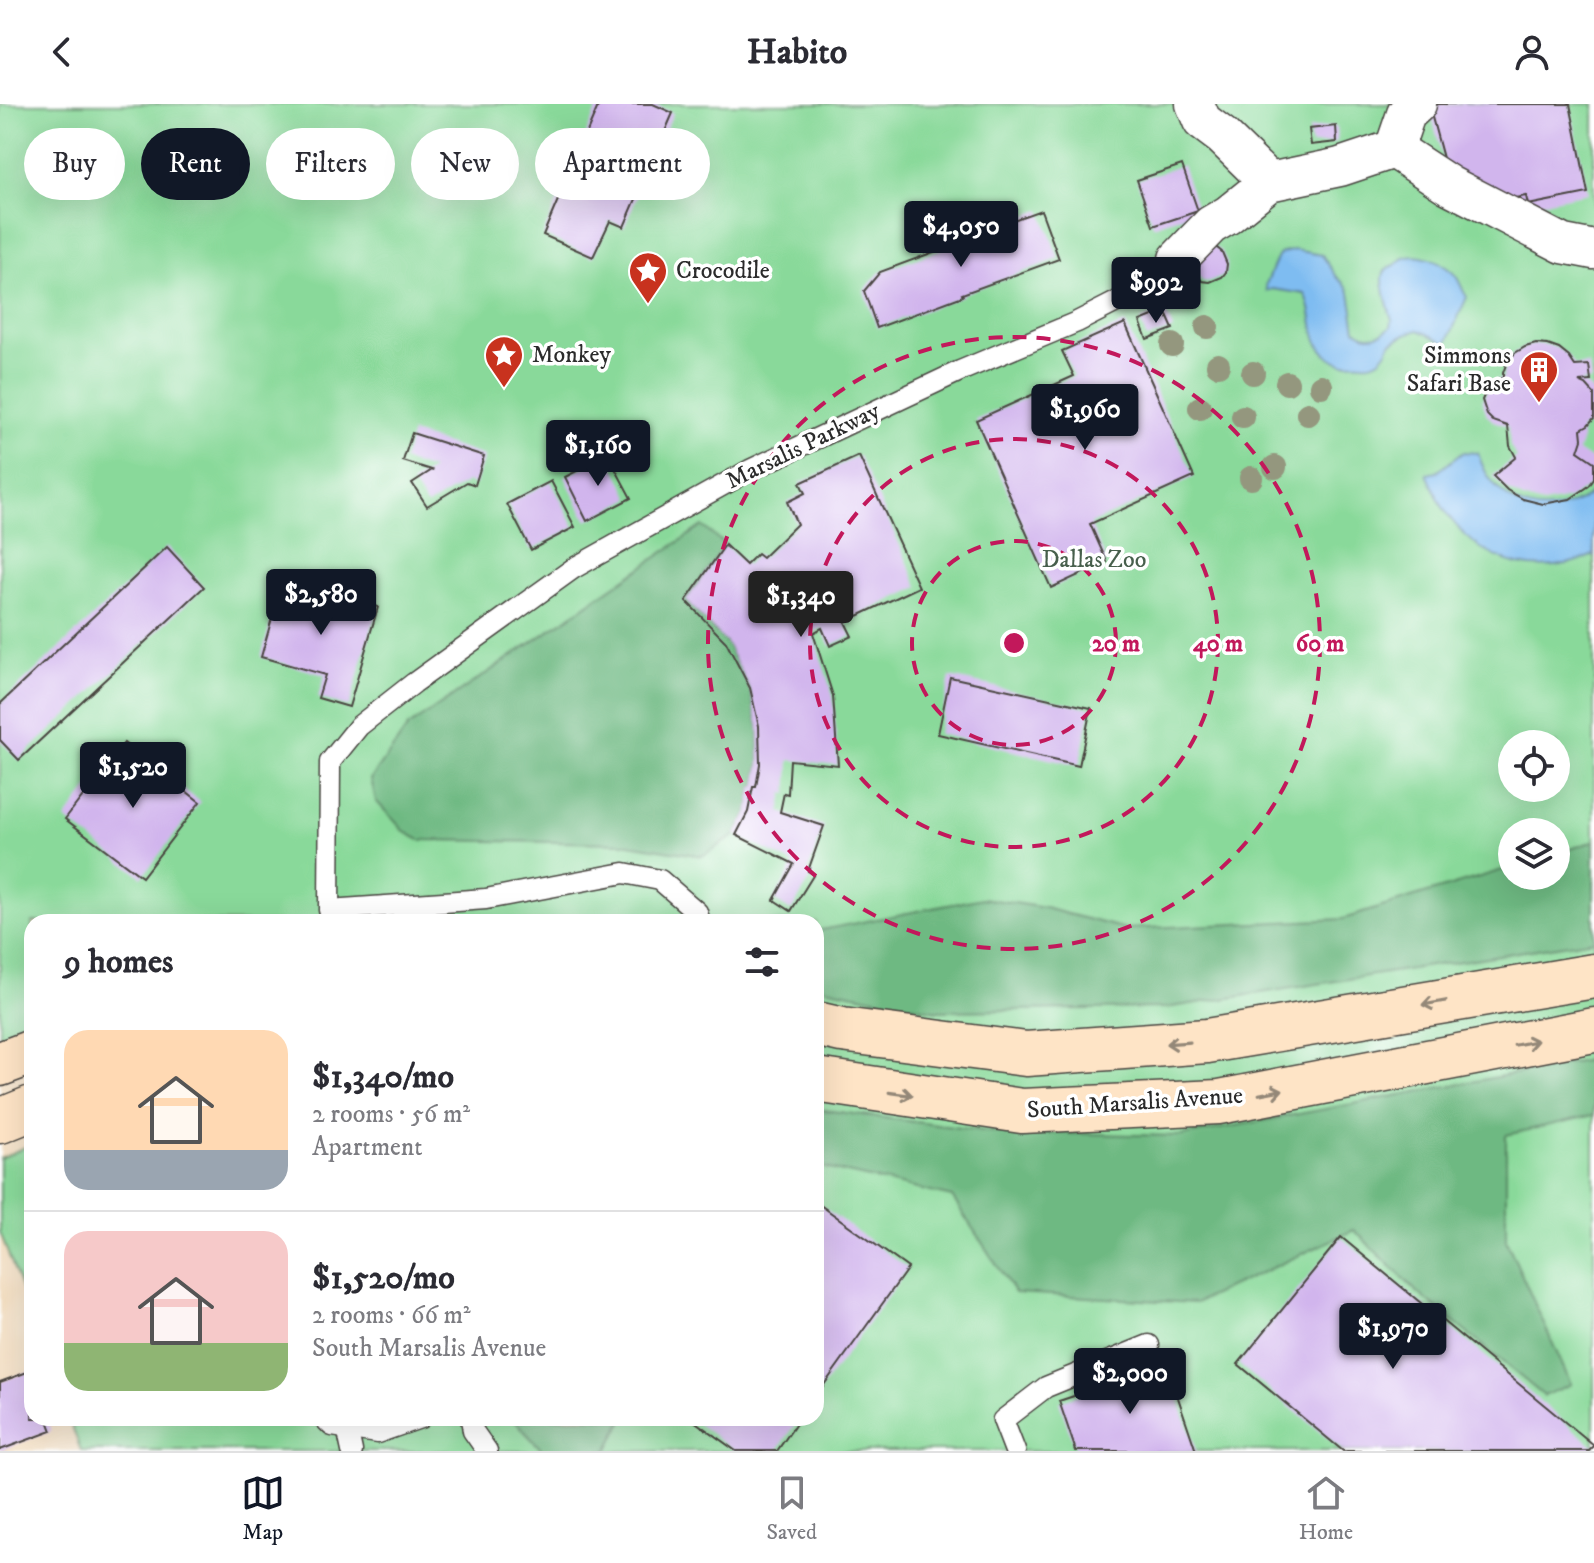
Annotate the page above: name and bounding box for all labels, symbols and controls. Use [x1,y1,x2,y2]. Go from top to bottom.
icon: back [40,30,84,74]
text: Habito [747,30,847,75]
icon: person [1510,30,1554,74]
chip: Buy [24,128,125,200]
chip: Rent [141,128,250,200]
chip: Filters [266,128,395,200]
chip: New [411,128,519,200]
chip: Apartment [535,128,710,200]
pin: $4,050 [896,201,1026,269]
text: $4,050 [922,210,1000,243]
place icon: Crocodile [627,250,669,305]
place label: Crocodile [676,256,770,286]
pin: $992 [1109,257,1203,325]
text: $992 [1130,266,1182,299]
place icon: Monkey [483,334,525,389]
place label: Monkey [532,340,611,370]
place label: Simmons Safari Base [1407,341,1511,399]
building icon: Simmons Safari Base [1518,349,1560,404]
pin: $1,960 [1020,384,1150,452]
text: $1,960 [1049,393,1121,426]
street label: Marsalis Parkway [721,396,885,496]
pin: $1,160 [533,420,663,488]
text: $1,160 [564,429,632,462]
park label: Dallas Zoo [1042,545,1146,575]
pin: $2,580 [256,569,386,637]
pin: $1,340 [736,571,866,639]
text: $2,580 [284,578,358,611]
text: $1,340 [766,580,836,613]
centre of rings [1000,629,1028,657]
text: 20 m [1092,629,1140,659]
text: 40 m [1193,629,1243,659]
text: 60 m [1296,629,1344,659]
map controls [1498,730,1570,890]
button: locate [1498,730,1570,802]
pin: $1,520 [68,742,198,810]
text: $1,520 [98,751,168,784]
button: layers [1498,818,1570,890]
icon: filters [740,940,784,984]
text: 9 homes [64,941,173,983]
one-way arrow [1422,996,1447,1011]
one-way arrow [1513,1035,1539,1050]
one-way arrow [1165,1036,1192,1051]
text: $1,340/mo [312,1056,454,1098]
icon: home [128,1062,224,1158]
street label: South Marsalis Avenue [1026,1080,1244,1126]
one-way arrow [1258,1084,1283,1099]
one-way arrow [888,1087,914,1102]
text: 2 rooms · 56 m² [312,1098,470,1131]
text: Apartment [312,1131,423,1164]
text: $1,520/mo [312,1257,455,1299]
icon: home [128,1263,224,1359]
text: 2 rooms · 66 m² [312,1299,471,1332]
pin: $1,970 [1328,1303,1458,1371]
text: $1,970 [1357,1312,1429,1345]
text: South Marsalis Avenue [312,1332,546,1365]
pin: $2,000 [1065,1348,1195,1416]
text: $2,000 [1092,1357,1168,1390]
tab: Map [241,1471,285,1546]
tab: Saved [767,1471,817,1546]
tab: Home [1299,1471,1353,1546]

